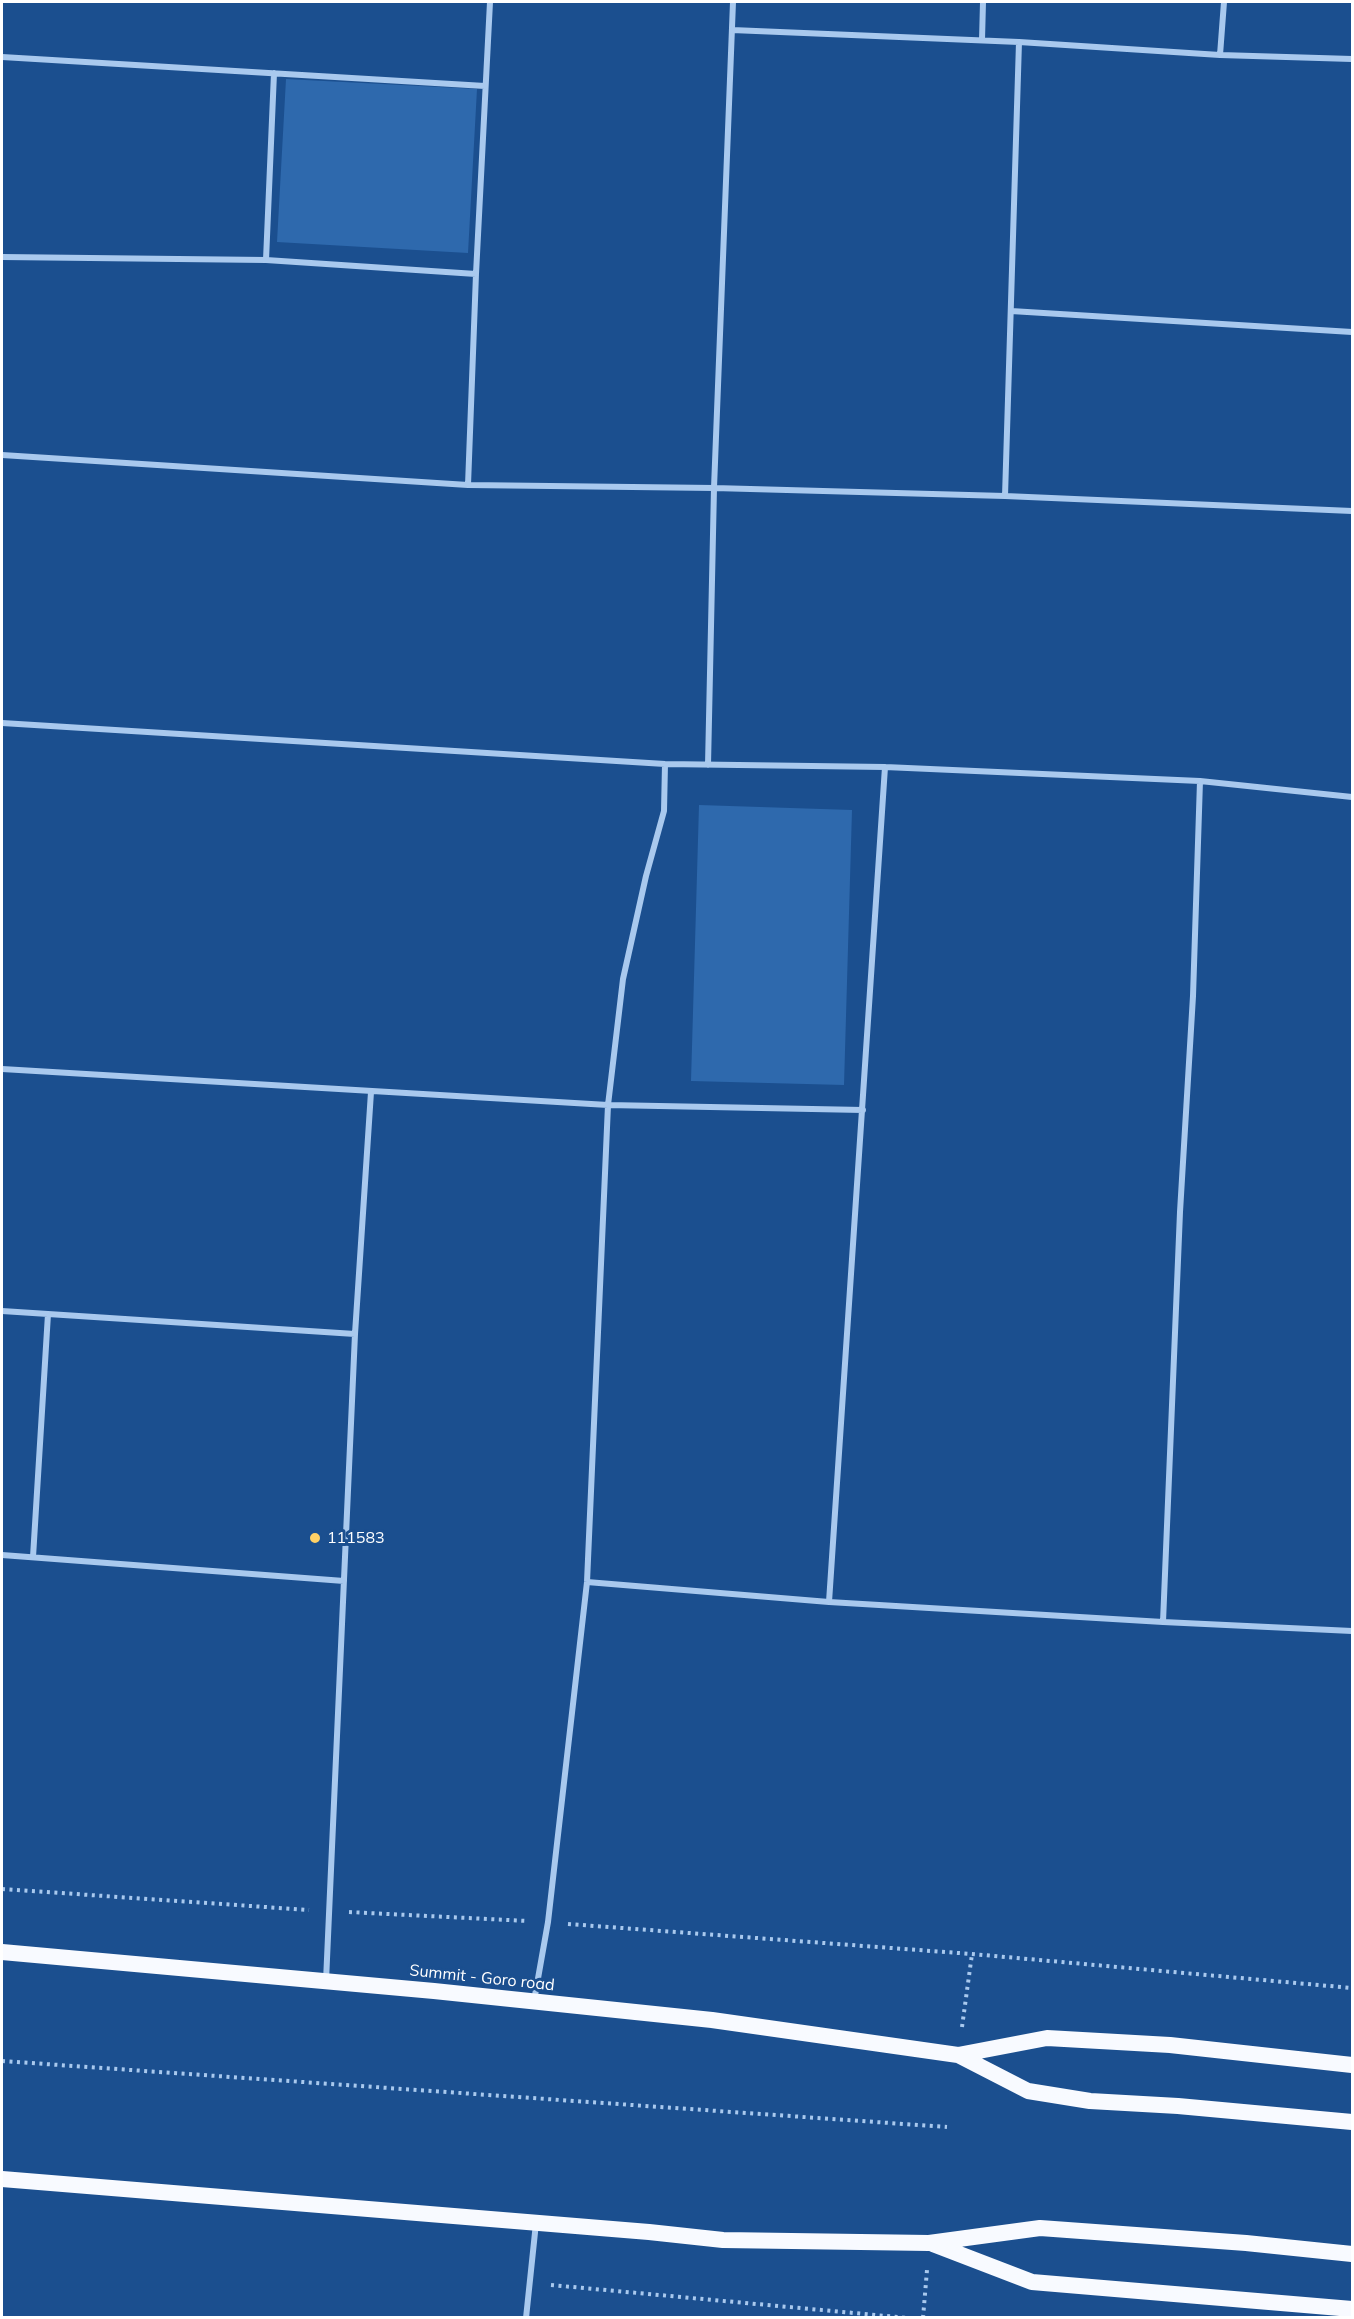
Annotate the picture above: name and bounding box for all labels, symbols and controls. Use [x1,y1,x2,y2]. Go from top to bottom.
place label: 111583 [327,1528,385,1548]
marker: 111583 [308,1531,322,1545]
street label: Summit - Goro road [408,1961,556,1995]

